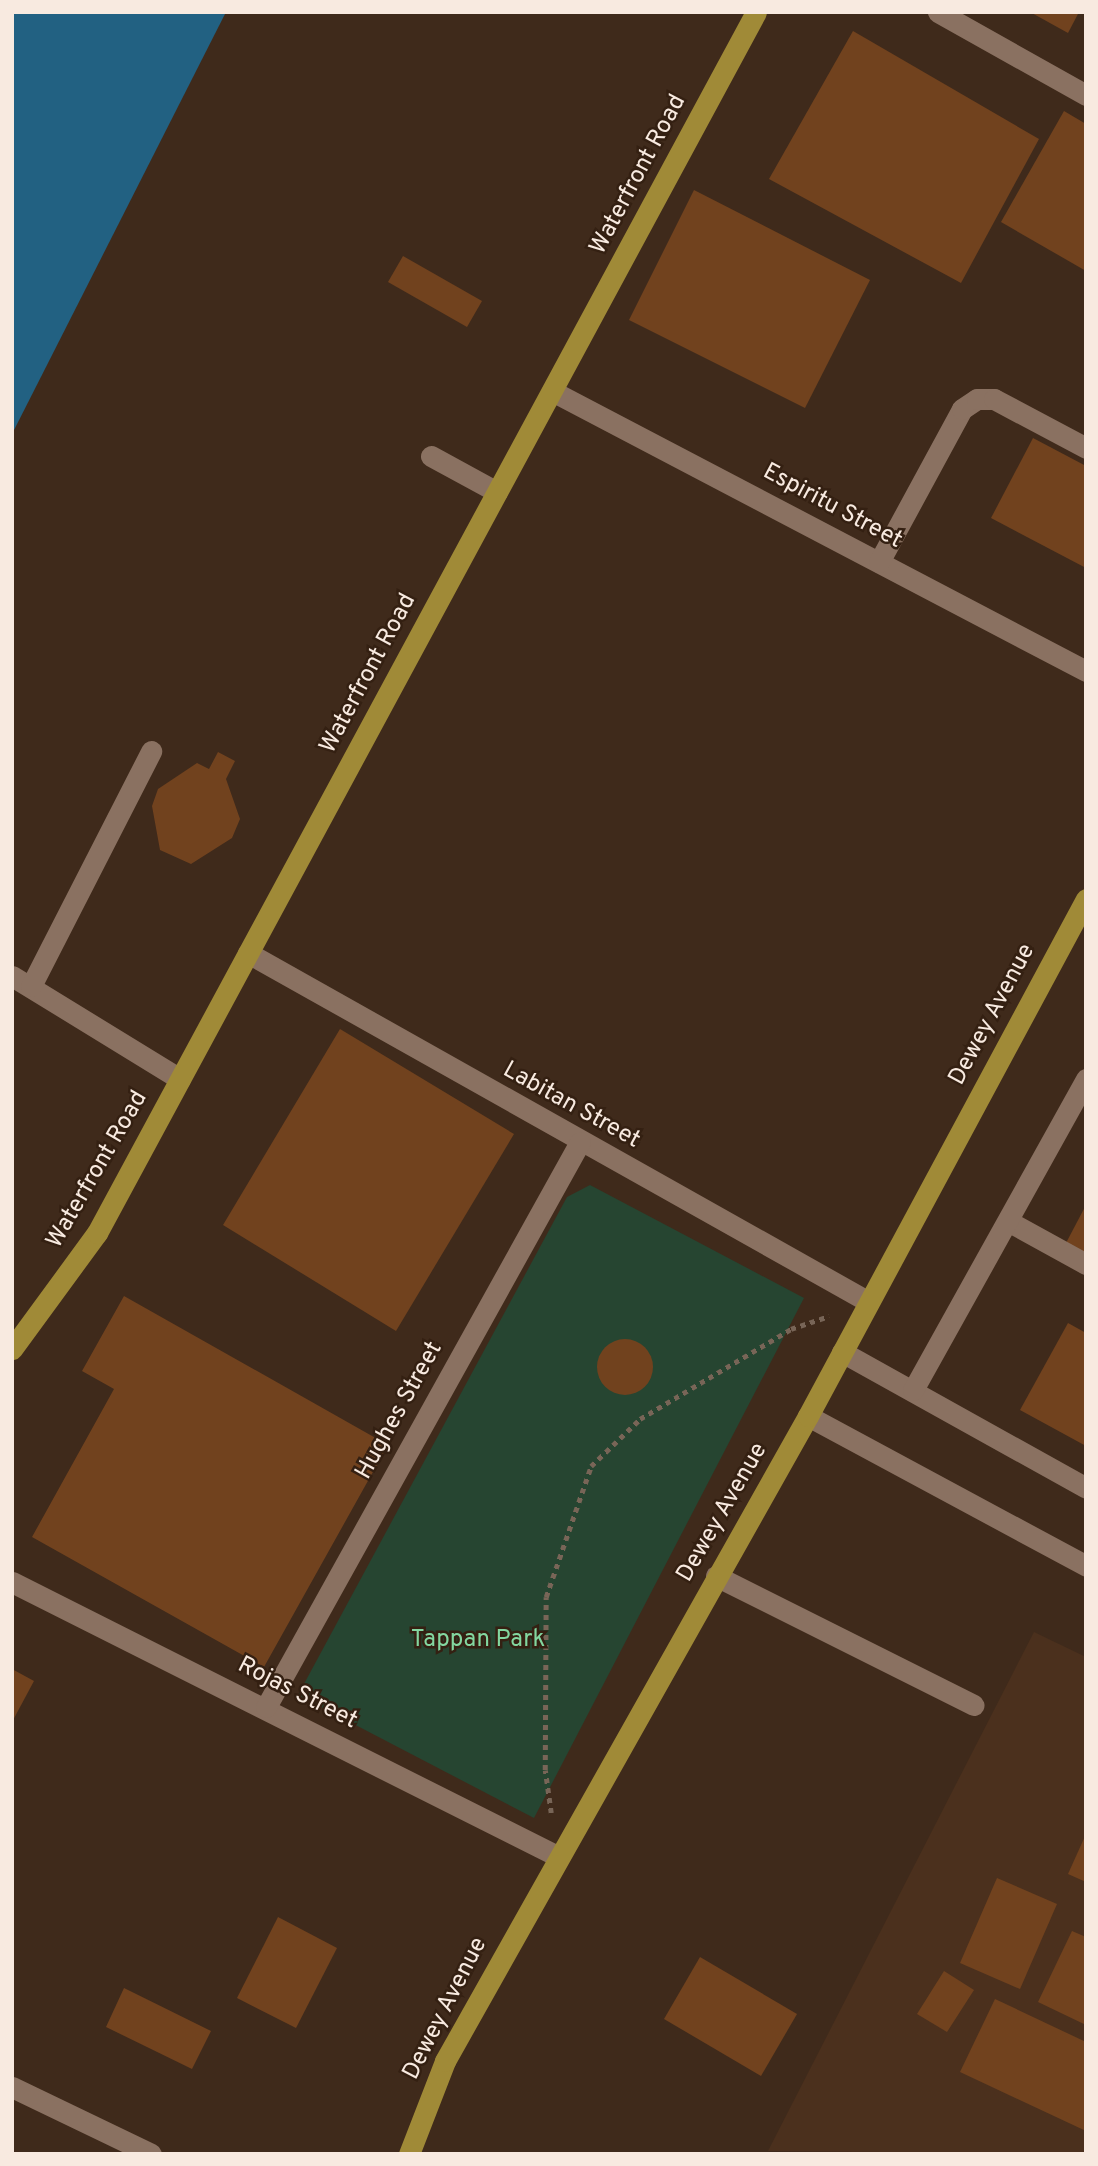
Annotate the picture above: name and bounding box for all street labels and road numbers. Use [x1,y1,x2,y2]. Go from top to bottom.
street label: Waterfront Road [585,90,693,260]
street label: Espiritu Street [757,458,907,556]
street label: Waterfront Road [315,589,423,759]
street label: Dewey Avenue [943,939,1043,1091]
street label: Labitan Street [497,1056,645,1156]
street label: Waterfront Road [41,1086,155,1254]
street label: Hughes Street [350,1337,450,1485]
street label: Dewey Avenue [671,1438,775,1588]
street label: Rojas Street [232,1652,362,1736]
street label: Dewey Avenue [398,1933,494,2085]

